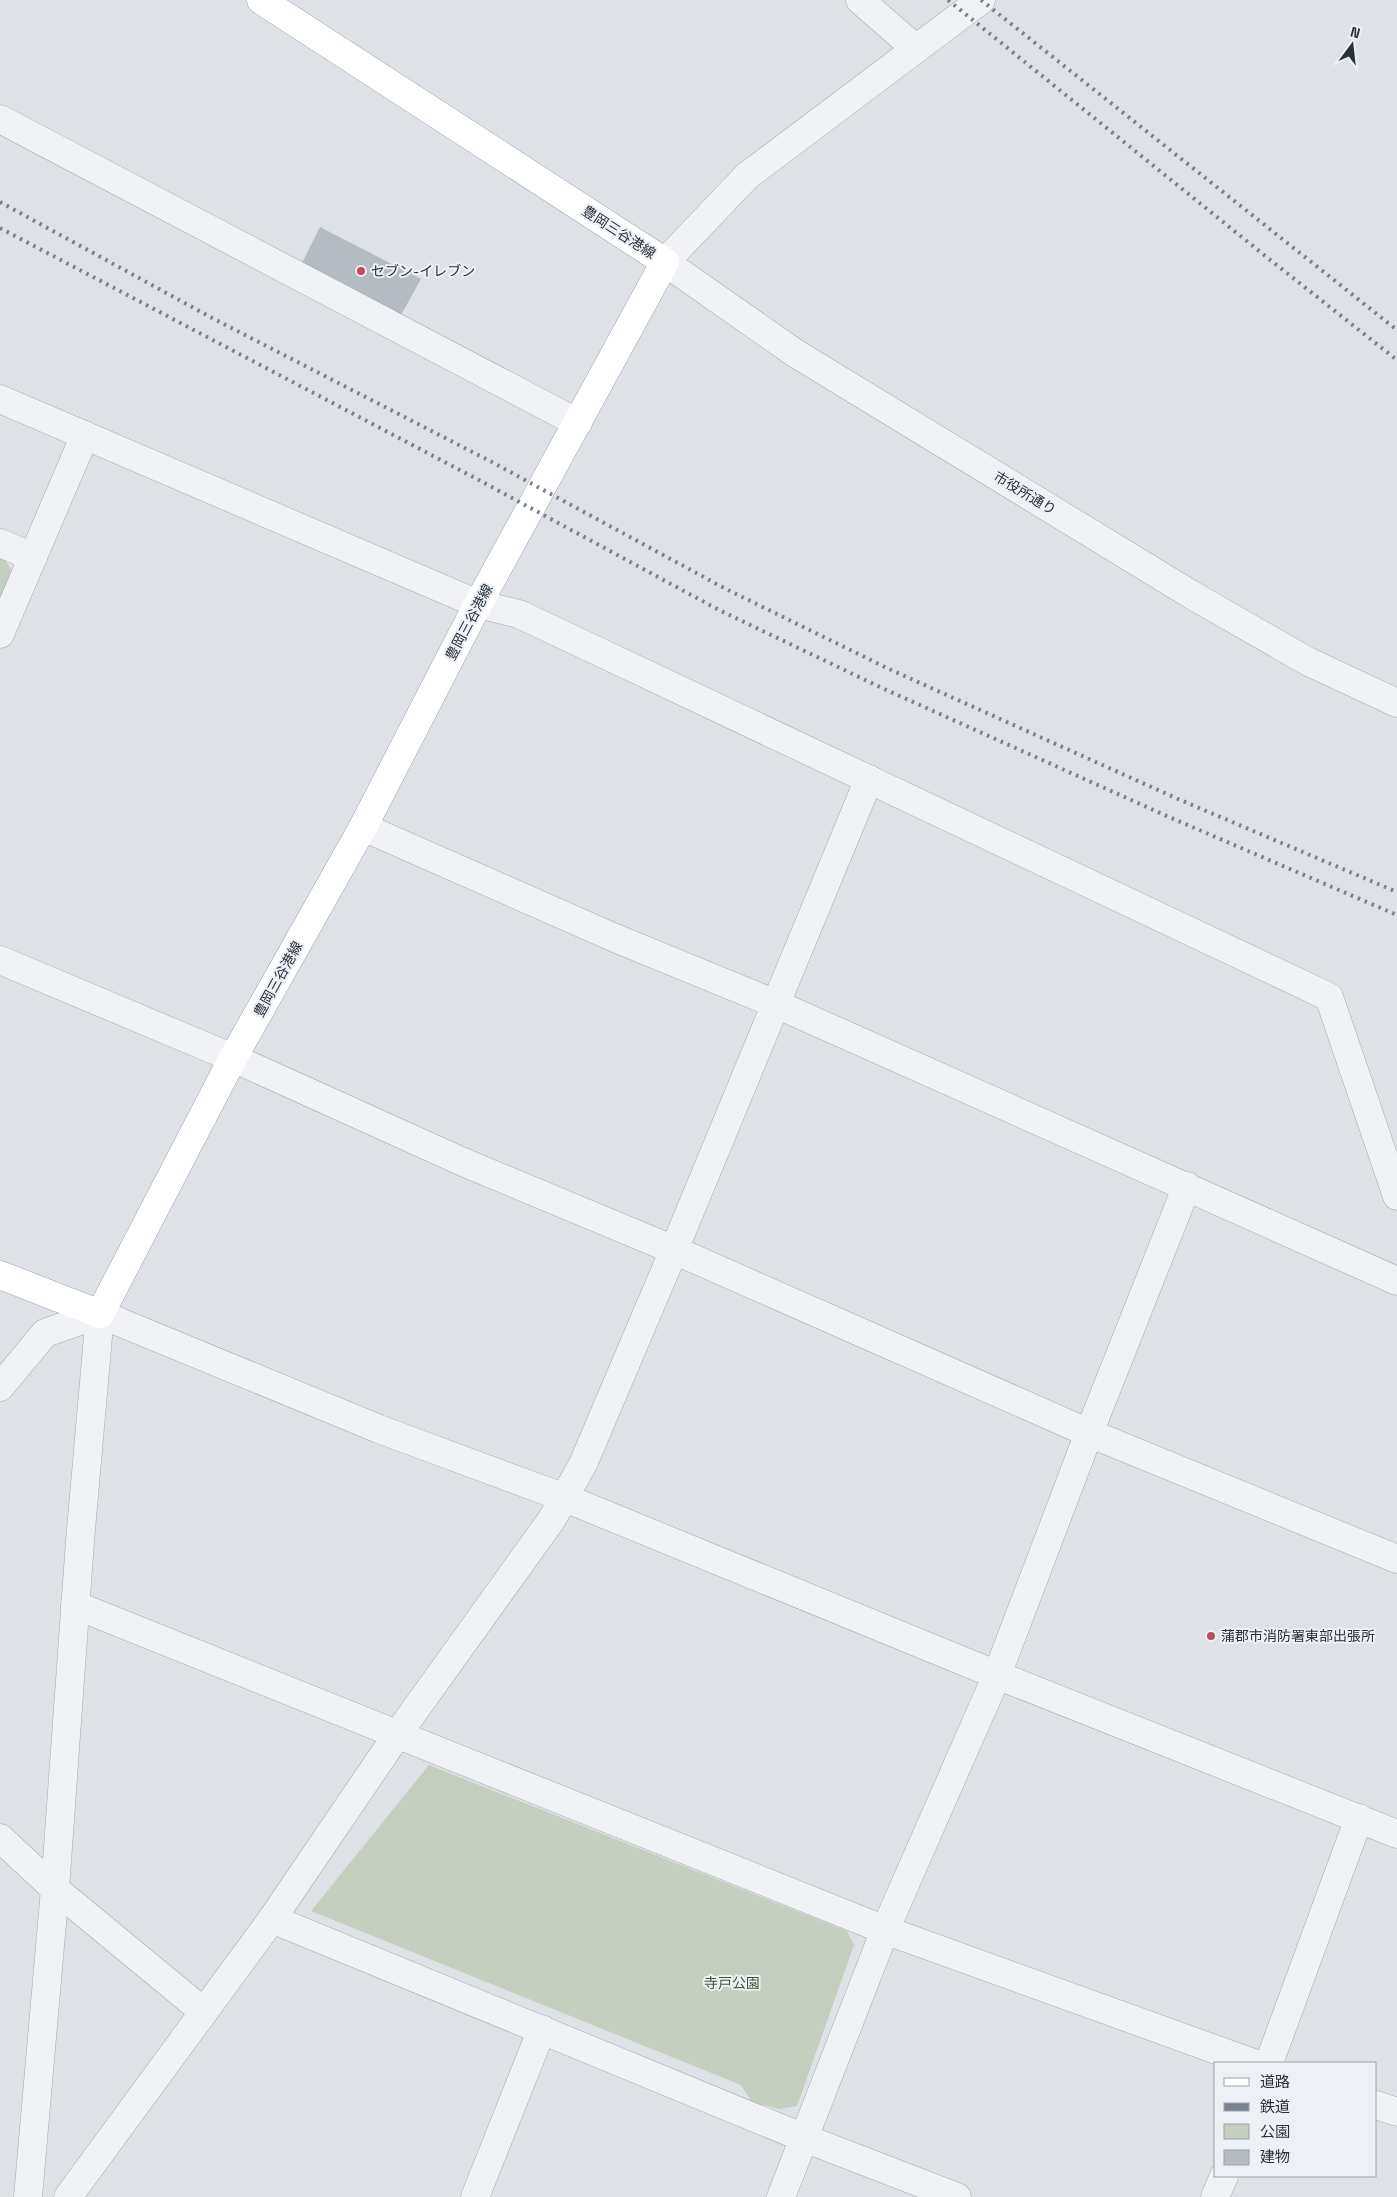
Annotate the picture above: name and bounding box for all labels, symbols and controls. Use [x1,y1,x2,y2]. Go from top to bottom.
north arrow [1327,20,1377,70]
text: N [1348,23,1362,42]
street label: 豊岡三谷港線 [579,202,659,262]
place label: セブン-イレブン [371,262,475,280]
marker: セブン-イレブン [355,265,367,277]
street label: 市役所通り [990,467,1060,519]
street label: 豊岡三谷港線 [441,581,497,663]
street label: 豊岡三谷港線 [250,938,306,1020]
place label: 蒲郡市消防署東部出張所 [1221,1627,1375,1645]
marker: 蒲郡市消防署東部出張所 [1205,1630,1217,1642]
park label: 寺戸公園 [704,1974,760,1992]
legend [1214,2062,1377,2177]
text: 道路 [1260,2072,1290,2091]
text: 鉄道 [1260,2097,1290,2116]
text: 公園 [1260,2122,1290,2141]
text: 建物 [1260,2147,1290,2166]

